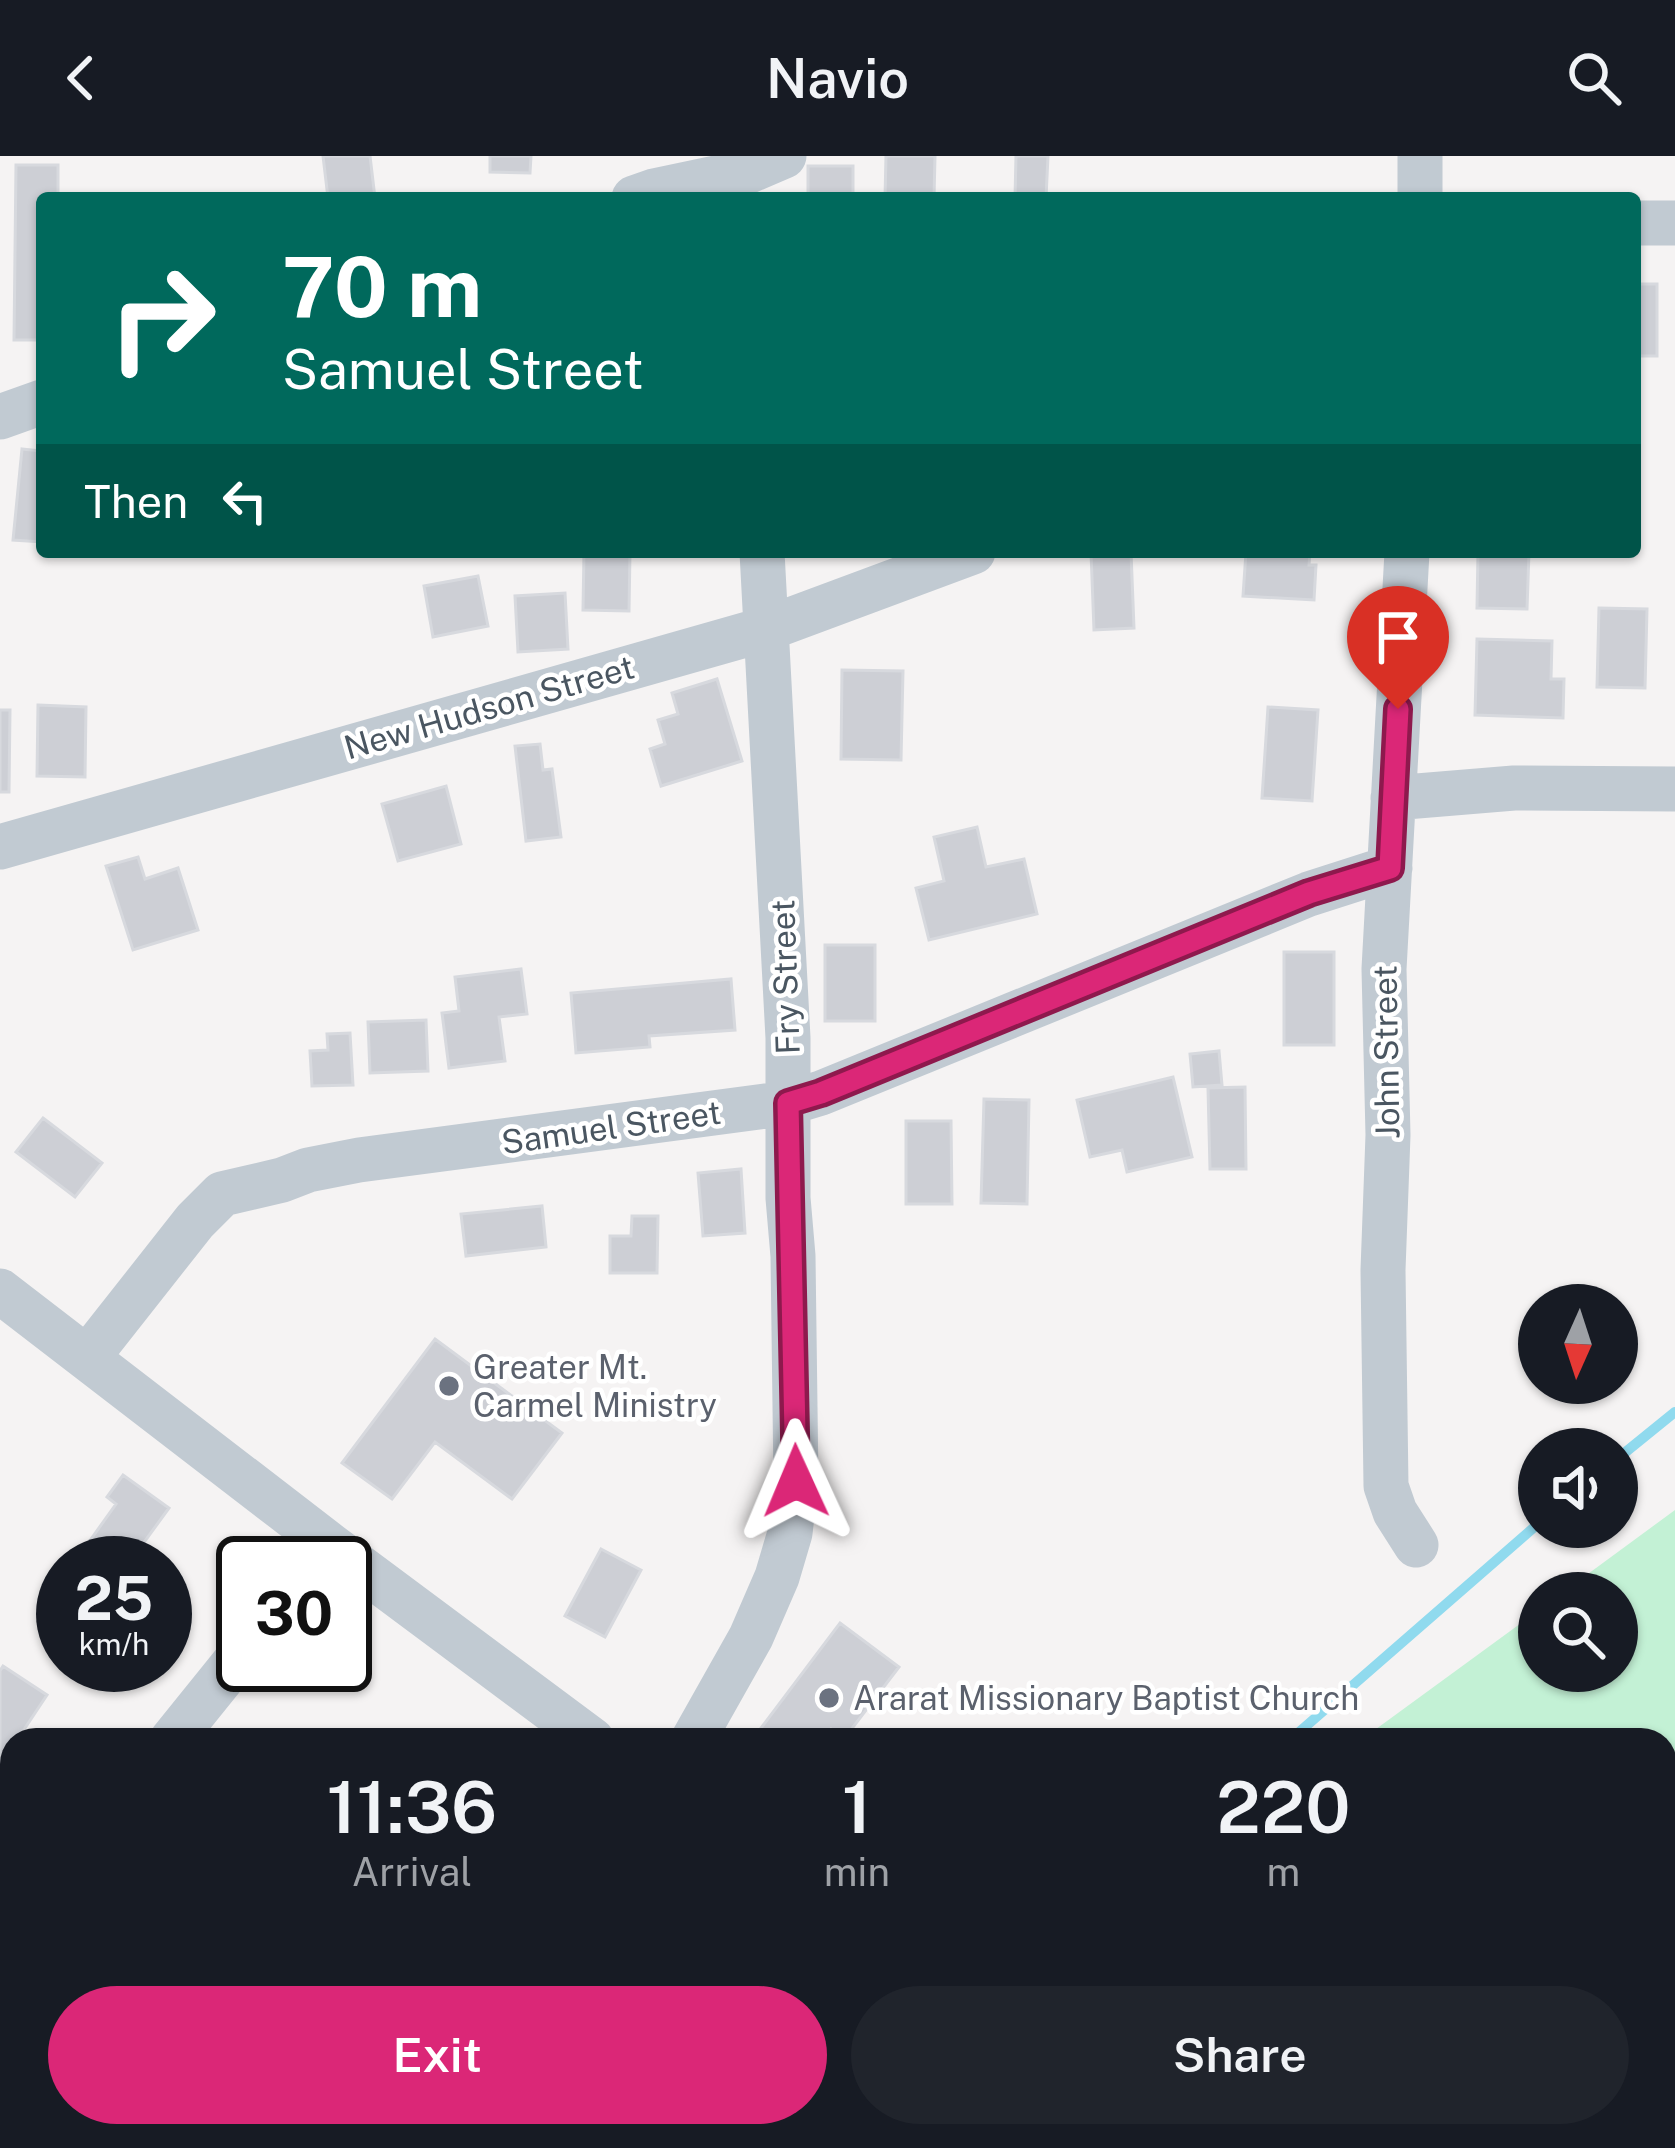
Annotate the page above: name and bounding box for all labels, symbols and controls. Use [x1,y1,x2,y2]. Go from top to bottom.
icon: back [48,45,114,111]
icon: search [1561,45,1627,111]
text: Navio [766,47,909,110]
text: 70 m [282,237,482,336]
icon: right [84,240,240,396]
text: Samuel Street [282,338,644,401]
icon: left [212,468,278,534]
text: Then [84,475,188,528]
pin [1347,586,1449,709]
icon: arrive [1365,604,1431,670]
street label: New Hudson Street [340,647,638,767]
street label: Fry Street [763,899,807,1055]
street label: John Street [1365,965,1407,1139]
street label: Samuel Street [499,1093,723,1161]
north arrow [1518,1284,1638,1404]
map controls [1518,1284,1638,1692]
place label: Greater Mt. Carmel Ministry [473,1348,717,1424]
marker: Greater Mt. Carmel Ministry [436,1373,462,1399]
position arrow [733,1418,859,1544]
button: sound [1518,1428,1638,1548]
speed limit sign: 30 [216,1536,372,1692]
text: 25 [75,1563,153,1634]
button: search [1518,1572,1638,1692]
text: km/h [79,1626,149,1662]
place label: Ararat Missionary Baptist Church [853,1679,1359,1717]
marker: Ararat Missionary Baptist Church [816,1685,842,1711]
text: 11:36 [326,1765,497,1849]
text: 1 [842,1765,872,1849]
text: 220 [1216,1765,1351,1849]
text: Arrival [352,1849,472,1895]
text: min [824,1849,890,1895]
text: m [1267,1849,1300,1895]
button: Exit [48,1986,827,2124]
button: Share [851,1986,1629,2124]

